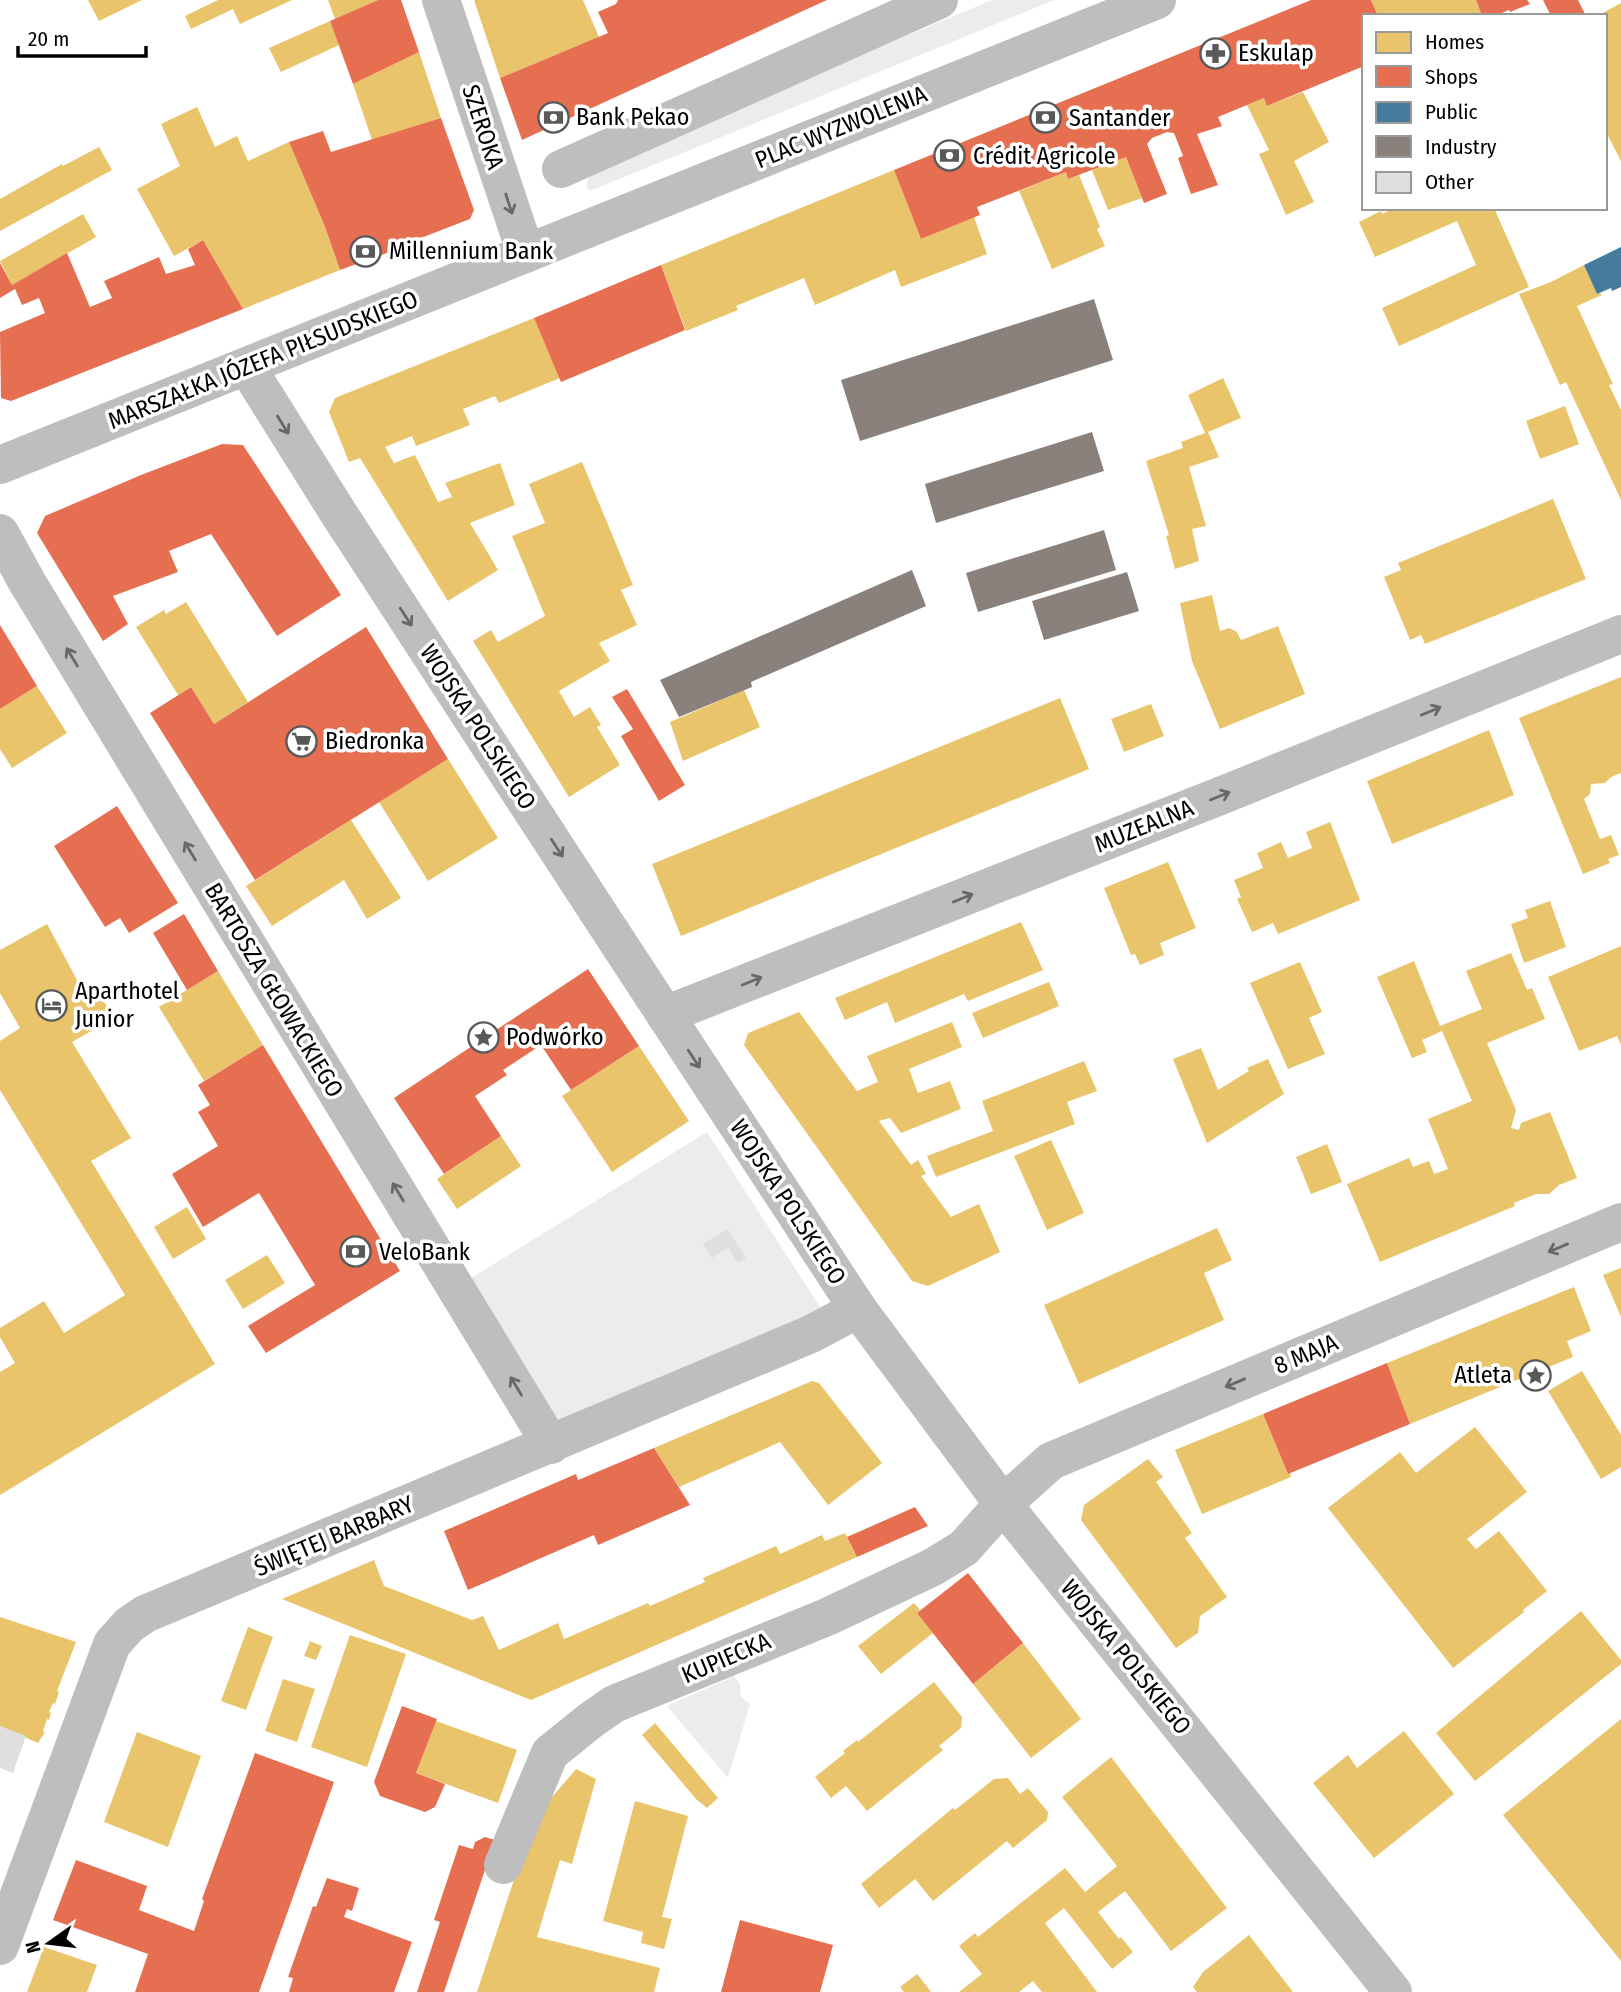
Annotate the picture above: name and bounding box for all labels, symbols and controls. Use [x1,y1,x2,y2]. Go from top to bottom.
scale bar [18,14,145,58]
legend [1362,14,1607,210]
text: 20 m [28,26,69,52]
text: Homes [1425,29,1484,55]
pharmacy icon: Eskulap [1198,36,1232,70]
place label: Eskulap [1238,39,1314,67]
text: Shops [1425,64,1478,90]
street label: PLAC WYZWOLENIA [751,80,931,174]
street label: SZEROKA [456,81,510,173]
text: Public [1425,99,1477,125]
bank icon: Bank Pekao [536,100,570,134]
bank icon: Santander [1029,101,1063,135]
place label: Bank Pekao [576,103,689,131]
place label: Santander [1069,104,1171,132]
text: Industry [1425,134,1497,160]
bank icon: Crédit Agricole [933,139,967,173]
place label: Crédit Agricole [973,142,1116,170]
text: Other [1425,169,1474,195]
one-way arrow [504,193,516,215]
bank icon: Millennium Bank [349,234,383,268]
place label: Millennium Bank [389,237,554,265]
street label: MARSZAŁKA JÓZEFA PIŁSUDSKIEGO [104,285,422,435]
one-way arrow [276,415,291,434]
one-way arrow [399,606,413,626]
street label: WOJSKA POLSKIEGO [414,639,542,815]
one-way arrow [64,647,78,667]
one-way arrow [1420,703,1442,716]
supermarket icon: Biedronka [285,724,319,758]
place label: Biedronka [325,727,424,755]
one-way arrow [1209,789,1231,802]
street label: MUZEALNA [1091,793,1198,858]
one-way arrow [550,838,564,857]
one-way arrow [183,842,197,862]
street label: BARTOSZA GŁOWACKIEGO [199,878,349,1102]
one-way arrow [952,890,974,903]
one-way arrow [740,974,762,987]
place label: Aparthotel Junior [75,977,179,1033]
hotel icon: Aparthotel Junior [35,988,69,1022]
place icon: Podwórko [466,1020,500,1054]
place label: Podwórko [506,1023,604,1051]
one-way arrow [688,1049,702,1069]
street label: WOJSKA POLSKIEGO [724,1114,852,1290]
one-way arrow [390,1182,404,1202]
bank icon: VeloBank [339,1235,373,1269]
place label: VeloBank [379,1238,471,1266]
one-way arrow [1548,1242,1569,1255]
street label: 8 MAJA [1270,1328,1342,1380]
place icon: Atleta [1518,1358,1552,1392]
place label: Atleta [1454,1361,1512,1389]
one-way arrow [508,1377,522,1397]
one-way arrow [1225,1378,1247,1391]
street label: ŚWIĘTEJ BARBARY [250,1490,418,1582]
street label: WOJSKA POLSKIEGO [1055,1574,1197,1740]
street label: KUPIECKA [677,1627,775,1689]
north arrow [14,1908,84,1978]
text: N [20,1939,46,1955]

